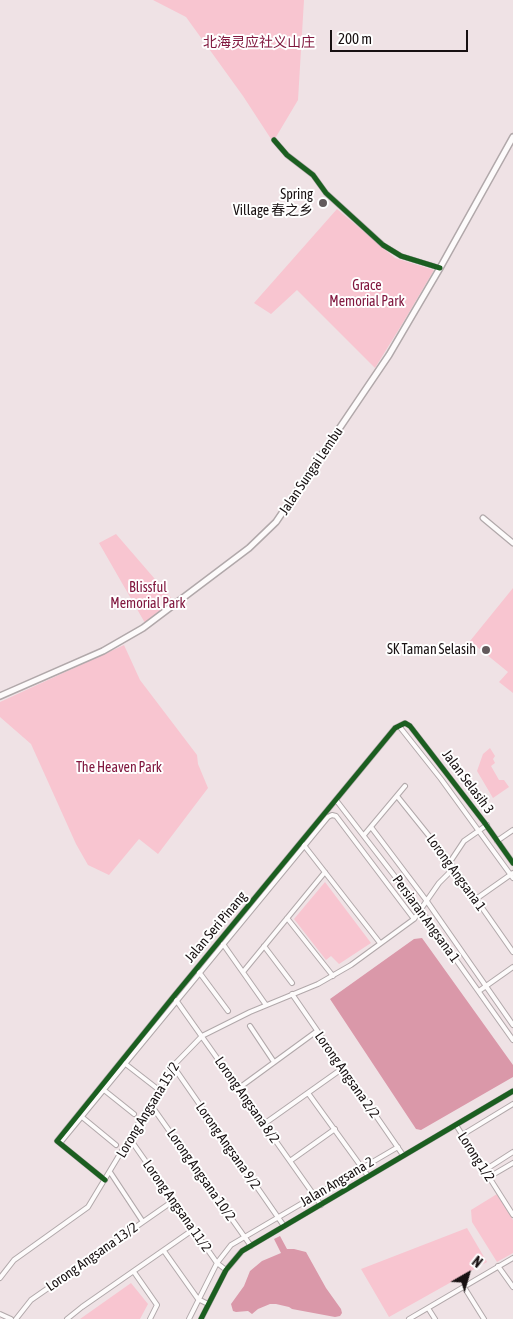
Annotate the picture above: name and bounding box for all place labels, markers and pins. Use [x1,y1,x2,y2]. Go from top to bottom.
place label: Spring Village 春之乡 [233,187,313,220]
marker: Spring Village 春之乡 [317,197,329,209]
place label: SK Taman Selasih [387,642,476,658]
marker: SK Taman Selasih [480,644,492,656]

